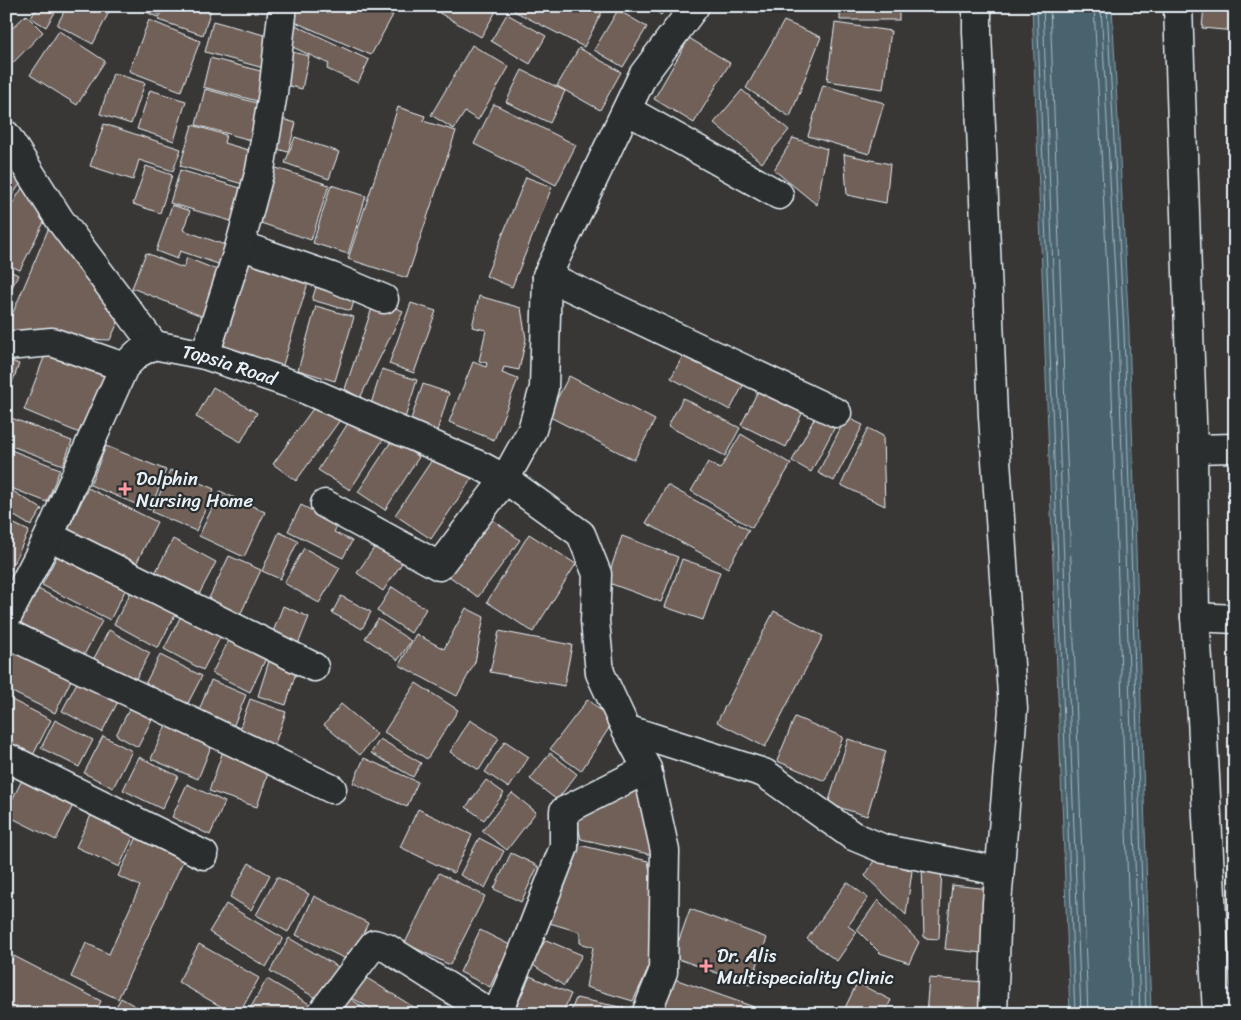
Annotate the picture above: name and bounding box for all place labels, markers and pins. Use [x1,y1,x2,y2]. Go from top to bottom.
place label: Dolphin Nursing Home [136,462,253,517]
marker: Dolphin Nursing Home [118,482,132,496]
place label: Dr. Alis Multispeciality Clinic [717,939,894,994]
marker: Dr. Alis Multispeciality Clinic [699,959,713,973]

